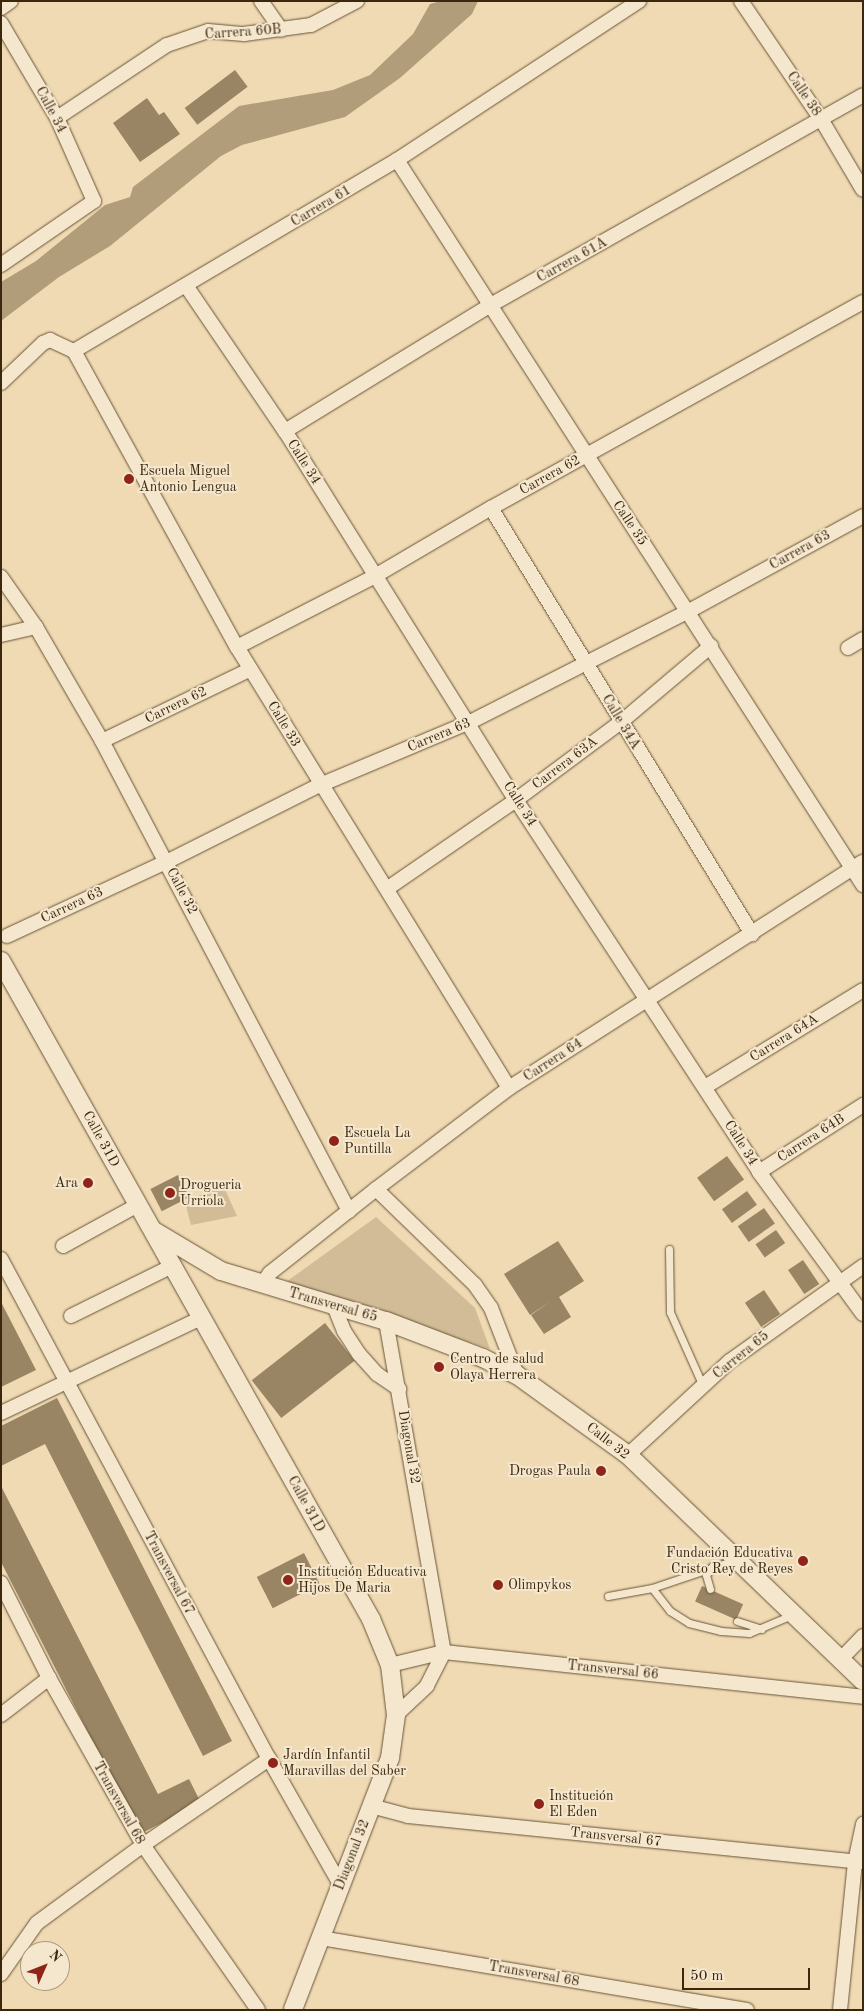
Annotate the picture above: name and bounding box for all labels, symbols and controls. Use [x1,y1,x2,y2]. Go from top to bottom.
street label: Carrera 60B [204,21,282,43]
street label: Calle 38 [783,68,825,120]
street label: Calle 34 [32,84,70,136]
street label: Carrera 61 [288,182,354,230]
street label: Carrera 61A [534,234,610,286]
street label: Calle 34 [284,436,324,488]
street label: Carrera 62 [517,451,583,499]
place label: Escuela Miguel Antonio Lengua [139,463,237,496]
marker: Escuela Miguel Antonio Lengua [123,473,135,485]
street label: Calle 35 [609,497,651,549]
street label: Carrera 63 [767,526,833,574]
street label: Carrera 62 [142,683,210,727]
street label: Calle 34A [598,691,644,753]
street label: Calle 33 [264,698,304,750]
street label: Carrera 63 [405,714,473,756]
street label: Carrera 63A [529,733,601,793]
street label: Calle 34 [500,778,540,830]
street label: Calle 32 [163,865,201,917]
street label: Carrera 63 [38,883,106,927]
street label: Carrera 64A [747,1010,821,1066]
street label: Carrera 64 [520,1035,586,1085]
street label: Calle 31D [79,1108,123,1170]
street label: Carrera 64B [774,1110,848,1166]
street label: Calle 34 [721,1117,761,1169]
place label: Escuela La Puntilla [344,1125,411,1158]
marker: Escuela La Puntilla [328,1135,340,1147]
place label: Ara [55,1175,78,1191]
marker: Ara [82,1177,94,1189]
place label: Drogueria Urriola [180,1177,242,1210]
marker: Drogueria Urriola [164,1187,176,1199]
street label: Transversal 65 [286,1284,380,1326]
street label: Carrera 65 [710,1327,772,1383]
place label: Centro de salud Olaya Herrera [450,1351,544,1384]
marker: Centro de salud Olaya Herrera [432,1360,446,1374]
street label: Diagonal 32 [394,1409,424,1485]
street label: Calle 32 [583,1419,633,1463]
place label: Drogas Paula [509,1463,591,1479]
marker: Drogas Paula [595,1465,607,1477]
street label: Calle 31D [284,1473,328,1535]
street label: Transversal 67 [140,1528,198,1618]
place label: Fundación Educativa Cristo Rey de Reyes [666,1545,793,1578]
marker: Fundación Educativa Cristo Rey de Reyes [797,1555,809,1567]
place label: Institución Educativa Hijos De Maria [298,1564,427,1596]
marker: Institución Educativa Hijos De Maria [282,1574,294,1586]
place label: Olimpykos [508,1577,571,1593]
marker: Olimpykos [492,1579,504,1591]
street label: Transversal 66 [566,1657,660,1683]
place label: Jardín Infantil Maravillas del Saber [283,1747,406,1780]
marker: Jardín Infantil Maravillas del Saber [267,1757,279,1769]
street label: Transversal 68 [89,1759,149,1847]
place label: Institución El Eden [549,1788,614,1820]
marker: Institución El Eden [533,1798,545,1810]
street label: Diagonal 32 [331,1817,373,1893]
street label: Transversal 67 [569,1824,663,1850]
north arrow [20,1941,70,1991]
text: N [46,1948,64,1965]
street label: Transversal 68 [487,1958,581,1990]
scale bar [684,1958,812,1990]
text: 50 m [690,1969,724,1984]

